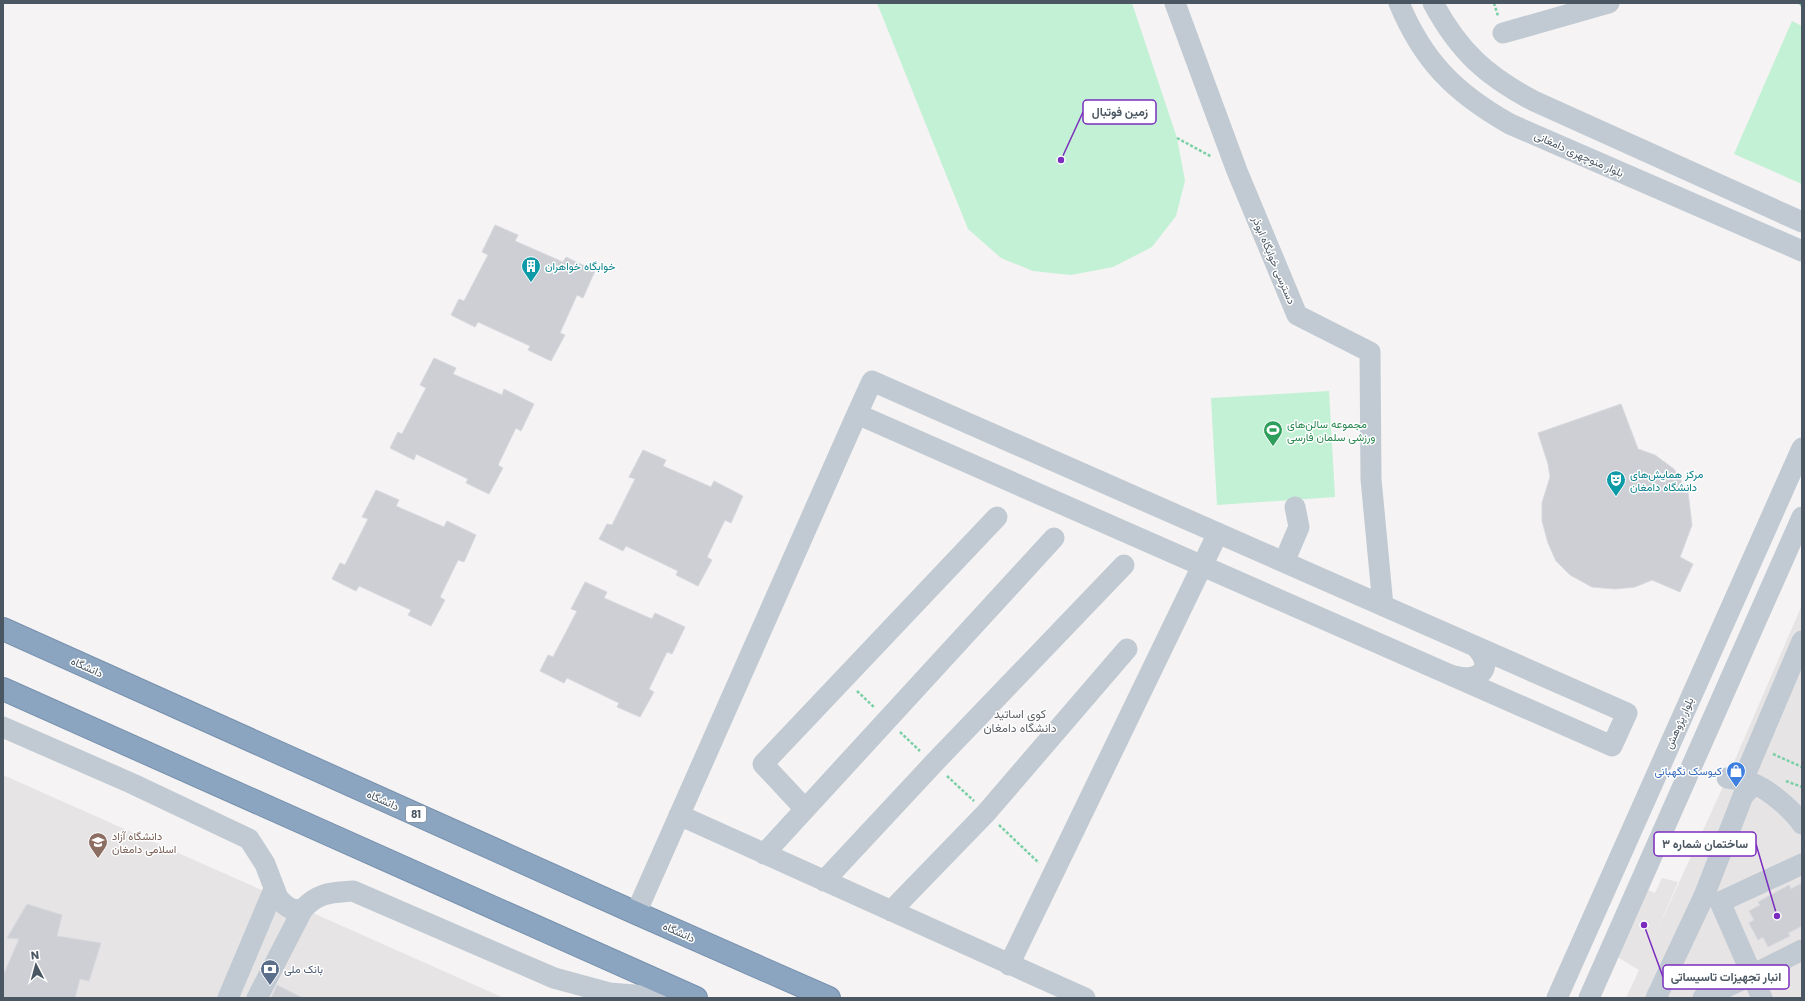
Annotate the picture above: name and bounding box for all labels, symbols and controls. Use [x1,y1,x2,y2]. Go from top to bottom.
callout: زمین فوتبال [1083,100,1156,124]
text: زمین فوتبال [1092,103,1148,120]
street label: بلوار منوچهری دامغانی [1532,127,1626,181]
street label: دسترسی خوابگاه ابوذر [1248,213,1300,307]
building icon: خوابگاه خواهران [520,255,542,283]
place label: خوابگاه خواهران [545,258,616,274]
place label: مجموعه سالن‌های ورزشی سلمان فارسی [1287,416,1376,445]
sports icon: مجموعه سالن‌های ورزشی سلمان فارسی [1262,419,1284,447]
place label: مرکز همایش‌های دانشگاه دامغان [1630,466,1703,495]
theatre icon: مرکز همایش‌های دانشگاه دامغان [1605,469,1627,497]
street label: دانشگاه [68,653,106,681]
street label: بلوار پژوهش [1661,695,1697,751]
district label: کوی اساتید دانشگاه دامغان [983,705,1057,736]
shop icon: کیوسک نگهبانی [1725,760,1747,788]
place label: کیوسک نگهبانی [1654,763,1722,779]
street label: دانشگاه [364,786,402,814]
road number: 81 [406,806,426,822]
place label: دانشگاه آزاد اسلامی دامغان [112,828,176,857]
school or university icon: دانشگاه آزاد اسلامی دامغان [87,831,109,859]
callout: ساختمان شماره ۳ [1654,832,1756,856]
text: ساختمان شماره ۳ [1662,835,1748,852]
street label: دانشگاه [660,918,698,946]
north arrow [16,945,56,985]
text: N [30,947,40,963]
bank icon: بانک ملی [259,958,281,986]
place label: بانک ملی [284,961,323,977]
callout: انبار تجهیزات تاسیساتی [1663,965,1789,989]
text: انبار تجهیزات تاسیساتی [1671,968,1781,985]

